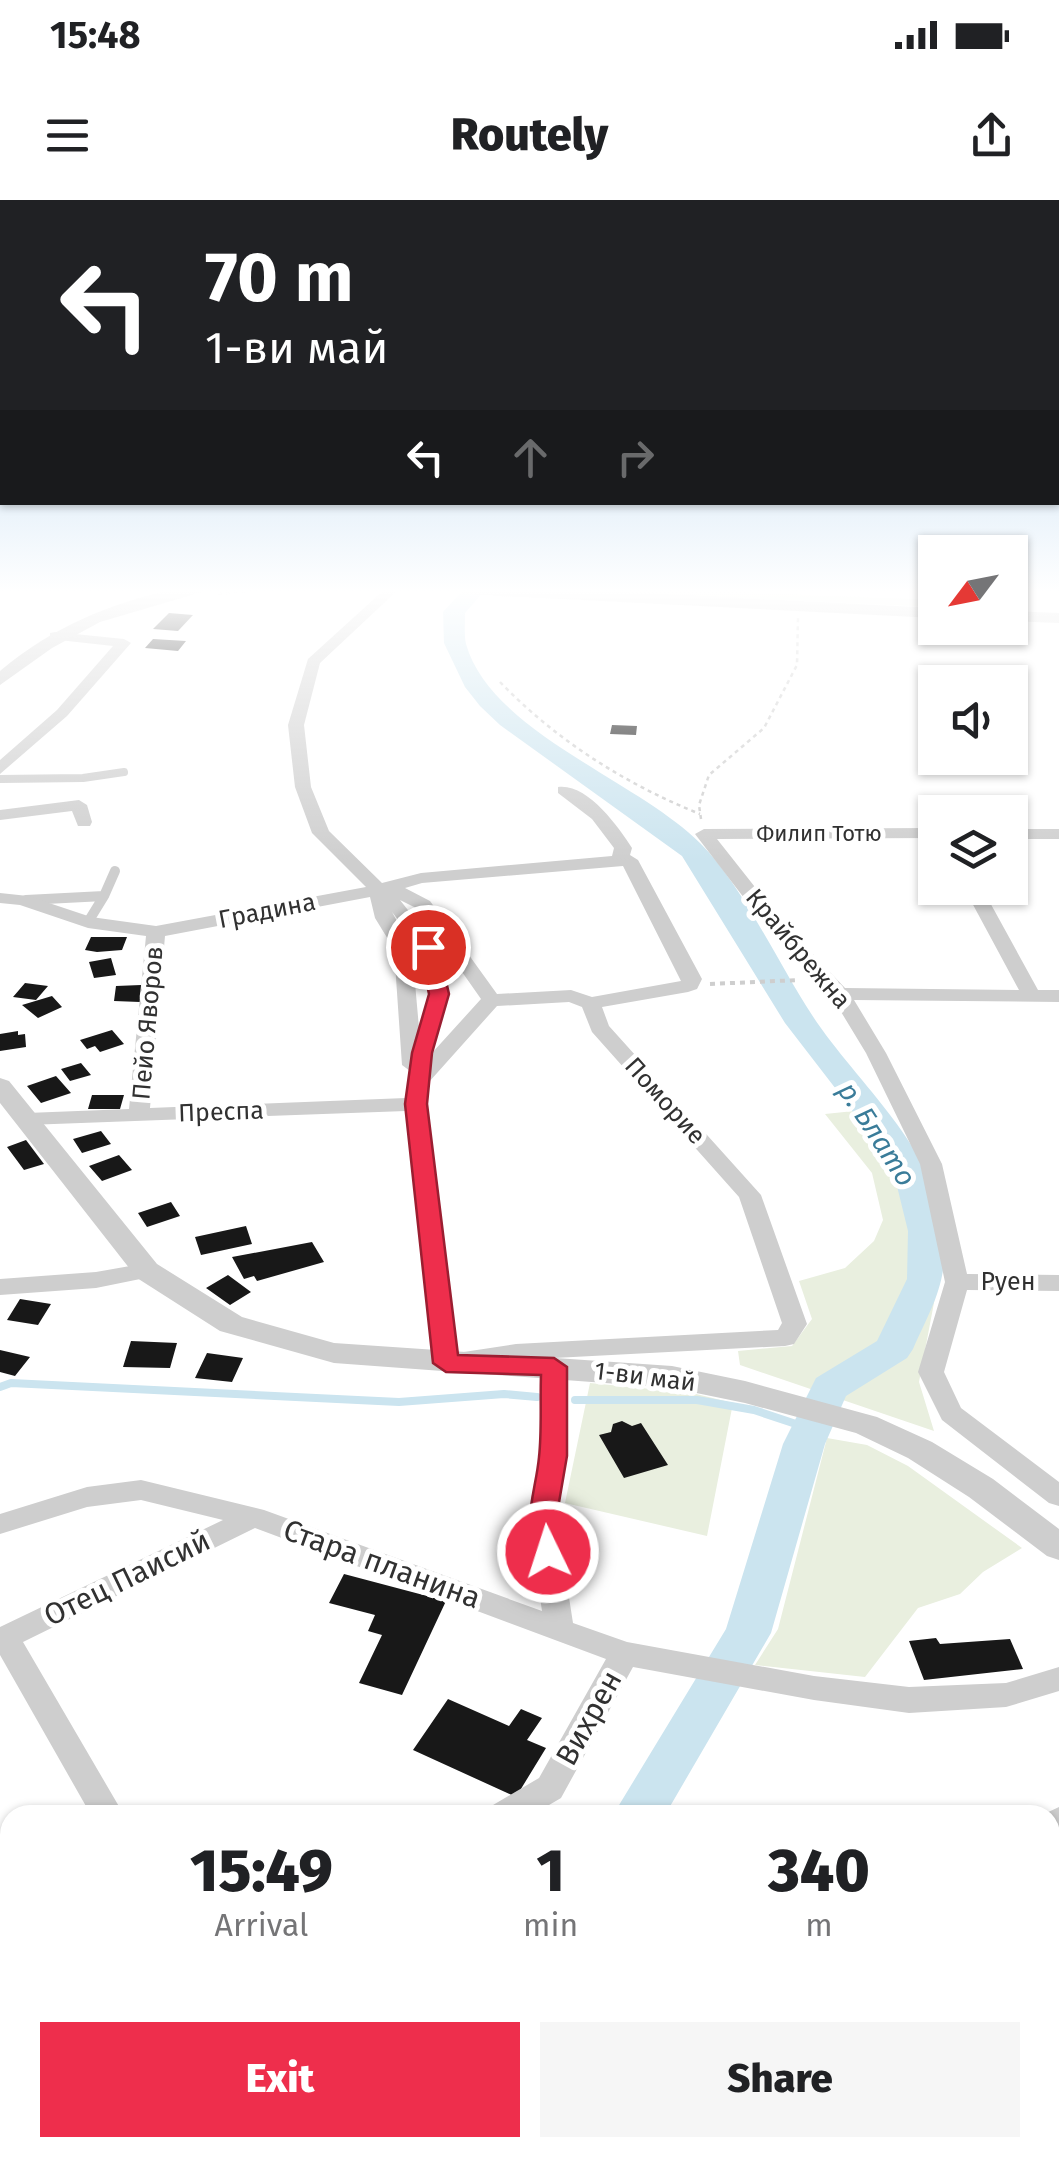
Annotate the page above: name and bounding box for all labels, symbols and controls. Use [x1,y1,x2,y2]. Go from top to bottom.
text: 15:48 [50,12,140,58]
icon: menu [40,108,95,163]
text: Routely [451,108,608,162]
icon: share [964,108,1019,163]
text: 70 m [205,236,354,320]
icon: left [40,240,170,370]
text: 1-ви май [205,321,389,375]
icon: left [398,430,453,485]
icon: ahead [503,430,558,485]
icon: right [608,430,663,485]
north arrow [918,535,1028,645]
map controls [918,535,1028,905]
button: sound [918,665,1028,775]
button: layers [918,795,1028,905]
street label: Филип Тотю [756,820,882,847]
street label: Крайбрежна [739,883,857,1015]
street label: Градина [216,887,318,935]
pin [386,905,471,990]
icon: arrive [401,920,456,975]
street label: Пейо Яворов [126,945,170,1101]
street label: Поморие [618,1051,712,1151]
water label: р. Блато [831,1076,923,1192]
street label: Преспа [178,1096,264,1128]
street label: Руен [980,1267,1036,1297]
street label: 1-ви май [593,1356,697,1398]
position arrow [496,1500,600,1604]
street label: Стара планина [279,1512,485,1616]
street label: Отец Паисий [38,1522,216,1634]
street label: Вихрен [548,1664,630,1772]
text: 15:49 [190,1835,333,1907]
text: 1 [536,1835,565,1907]
text: 340 [768,1835,870,1907]
text: Arrival [215,1906,308,1944]
text: min [523,1906,578,1944]
text: m [805,1906,833,1944]
button: Exit [40,2022,520,2137]
button: Share [540,2022,1020,2137]

